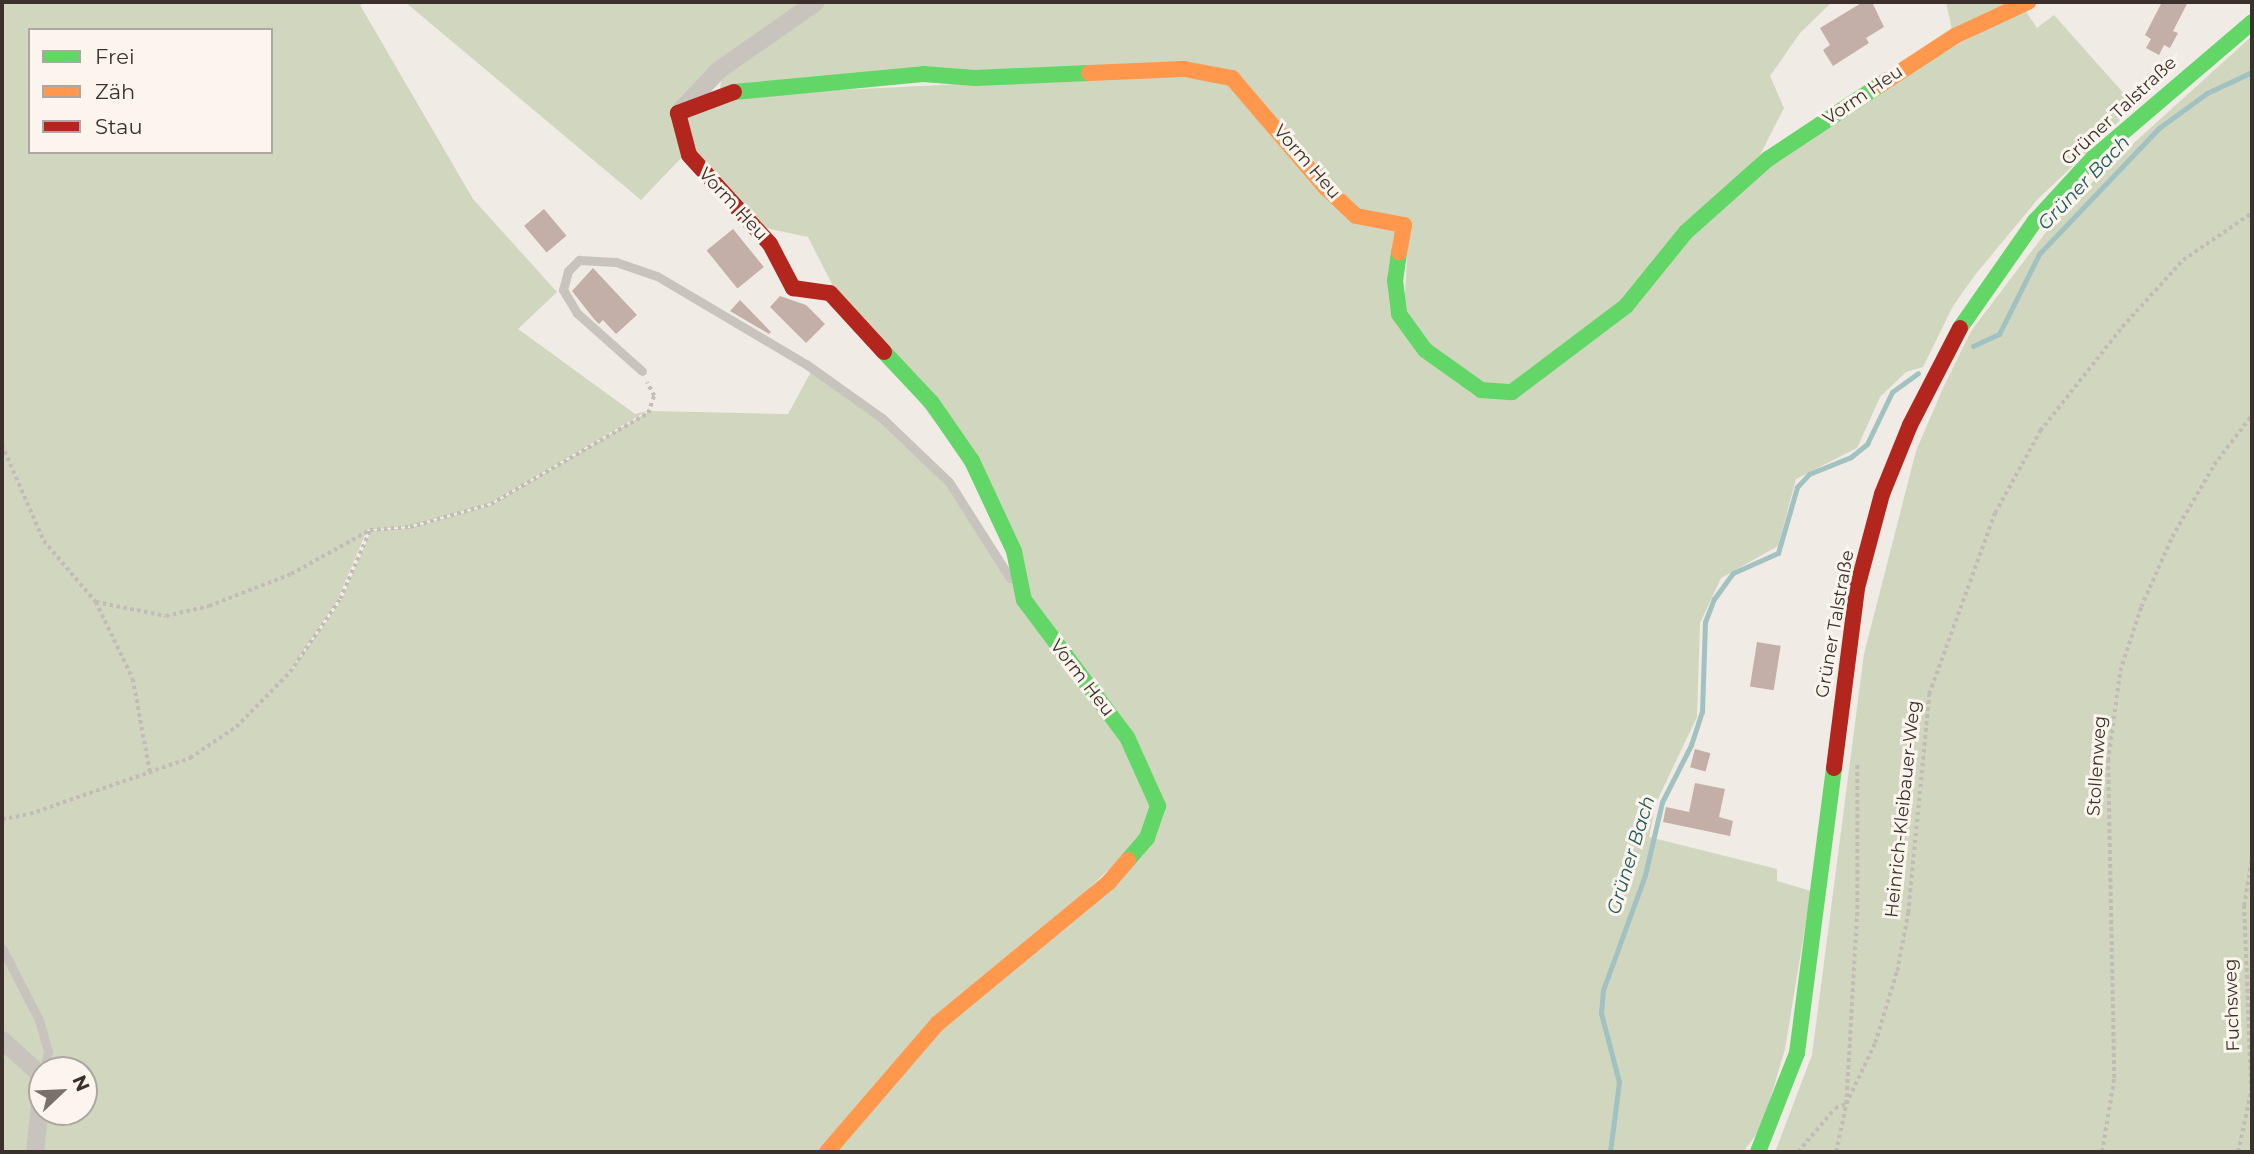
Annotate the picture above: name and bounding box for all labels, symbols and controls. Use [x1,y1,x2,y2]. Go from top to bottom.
legend [28,28,273,154]
text: Frei [95,44,135,69]
street label: Grüner Talstraße [2057,52,2181,170]
street label: Vorm Heu [1819,61,1907,129]
text: Zäh [95,79,135,104]
text: Stau [95,114,143,139]
street label: Vorm Heu [1269,120,1345,204]
water label: Grüner Bach [2033,131,2135,235]
street label: Vorm Heu [694,163,772,245]
street label: Grüner Talstraße [1811,548,1859,700]
street label: Vorm Heu [1045,635,1119,721]
street label: Heinrich-Kleibauer-Weg [1881,699,1925,919]
street label: Stollenweg [2083,715,2111,817]
water label: Grüner Bach [1602,793,1660,917]
street label: Fuchsweg [2220,958,2244,1052]
north arrow [28,1056,98,1126]
text: N [67,1072,95,1095]

